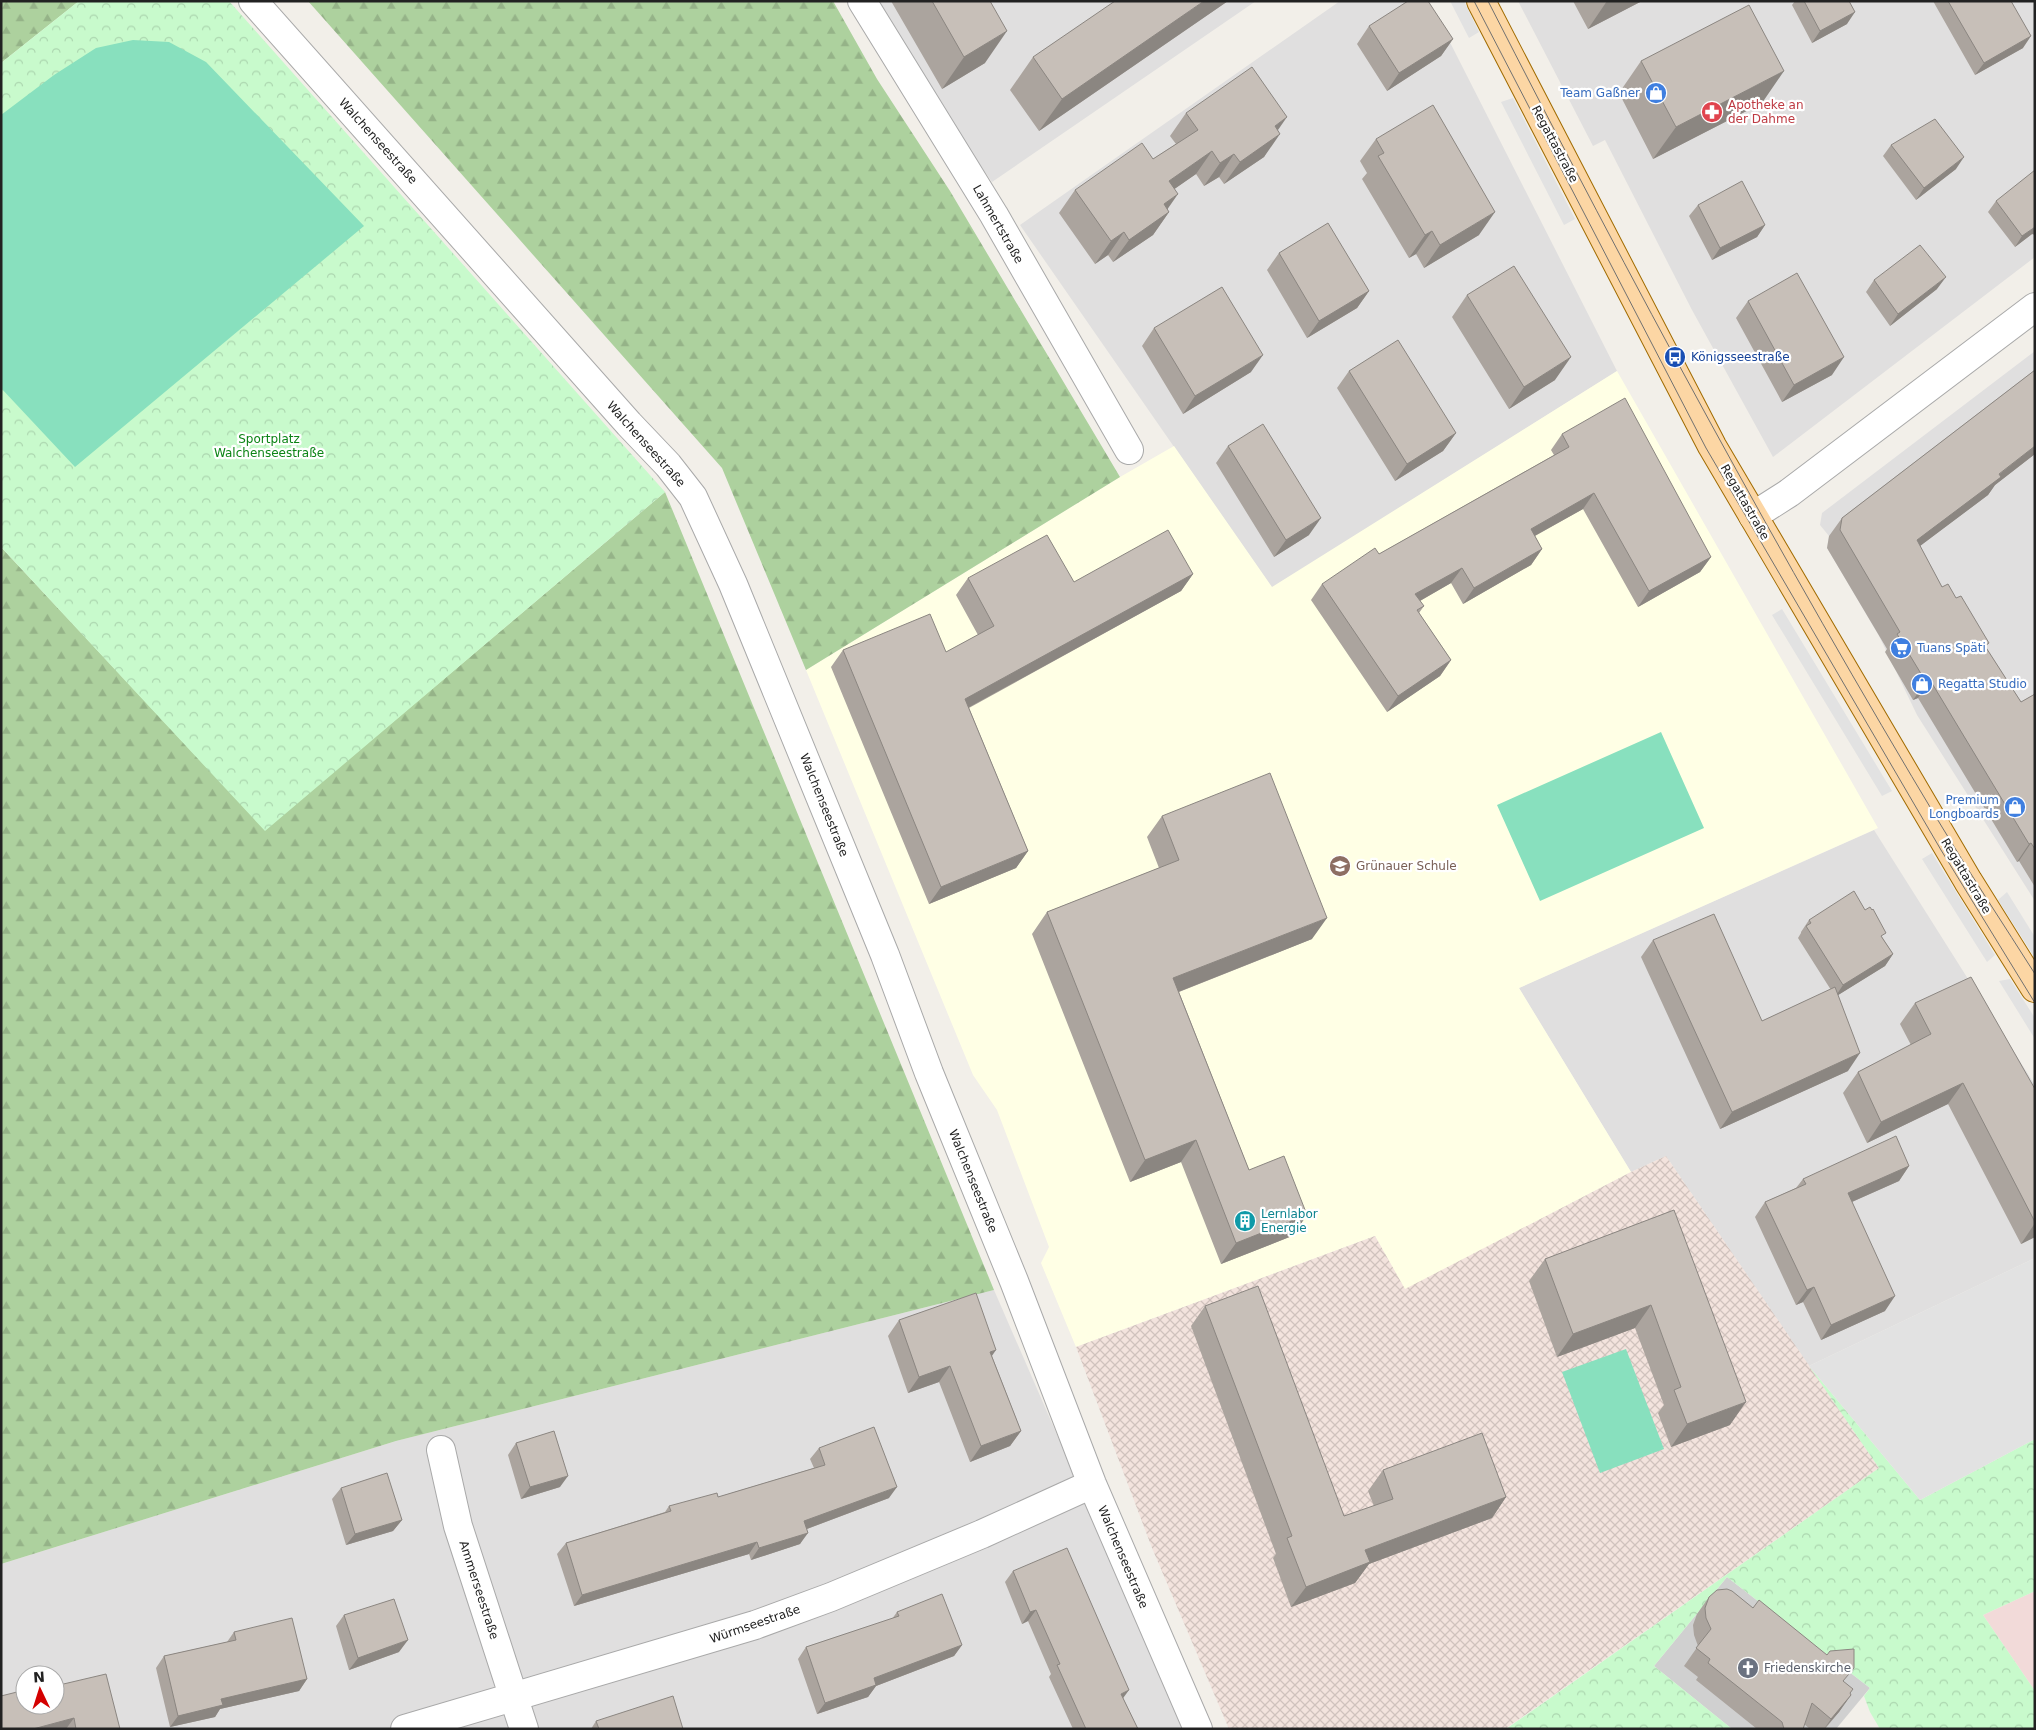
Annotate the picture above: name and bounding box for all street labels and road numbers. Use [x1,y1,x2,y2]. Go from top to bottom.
street label: Walchenseestraße [336,95,420,187]
street label: Regattastraße [1529,103,1581,185]
street label: Lahmertstraße [970,182,1026,266]
street label: Walchenseestraße [604,398,688,490]
street label: Regattastraße [1718,462,1772,542]
street label: Walchenseestraße [797,751,851,859]
street label: Regattastraße [1938,836,1994,916]
street label: Walchenseestraße [946,1127,1000,1235]
street label: Walchenseestraße [1095,1504,1151,1610]
street label: Ammerseestraße [456,1539,502,1641]
street label: Würmseestraße [708,1602,802,1646]

